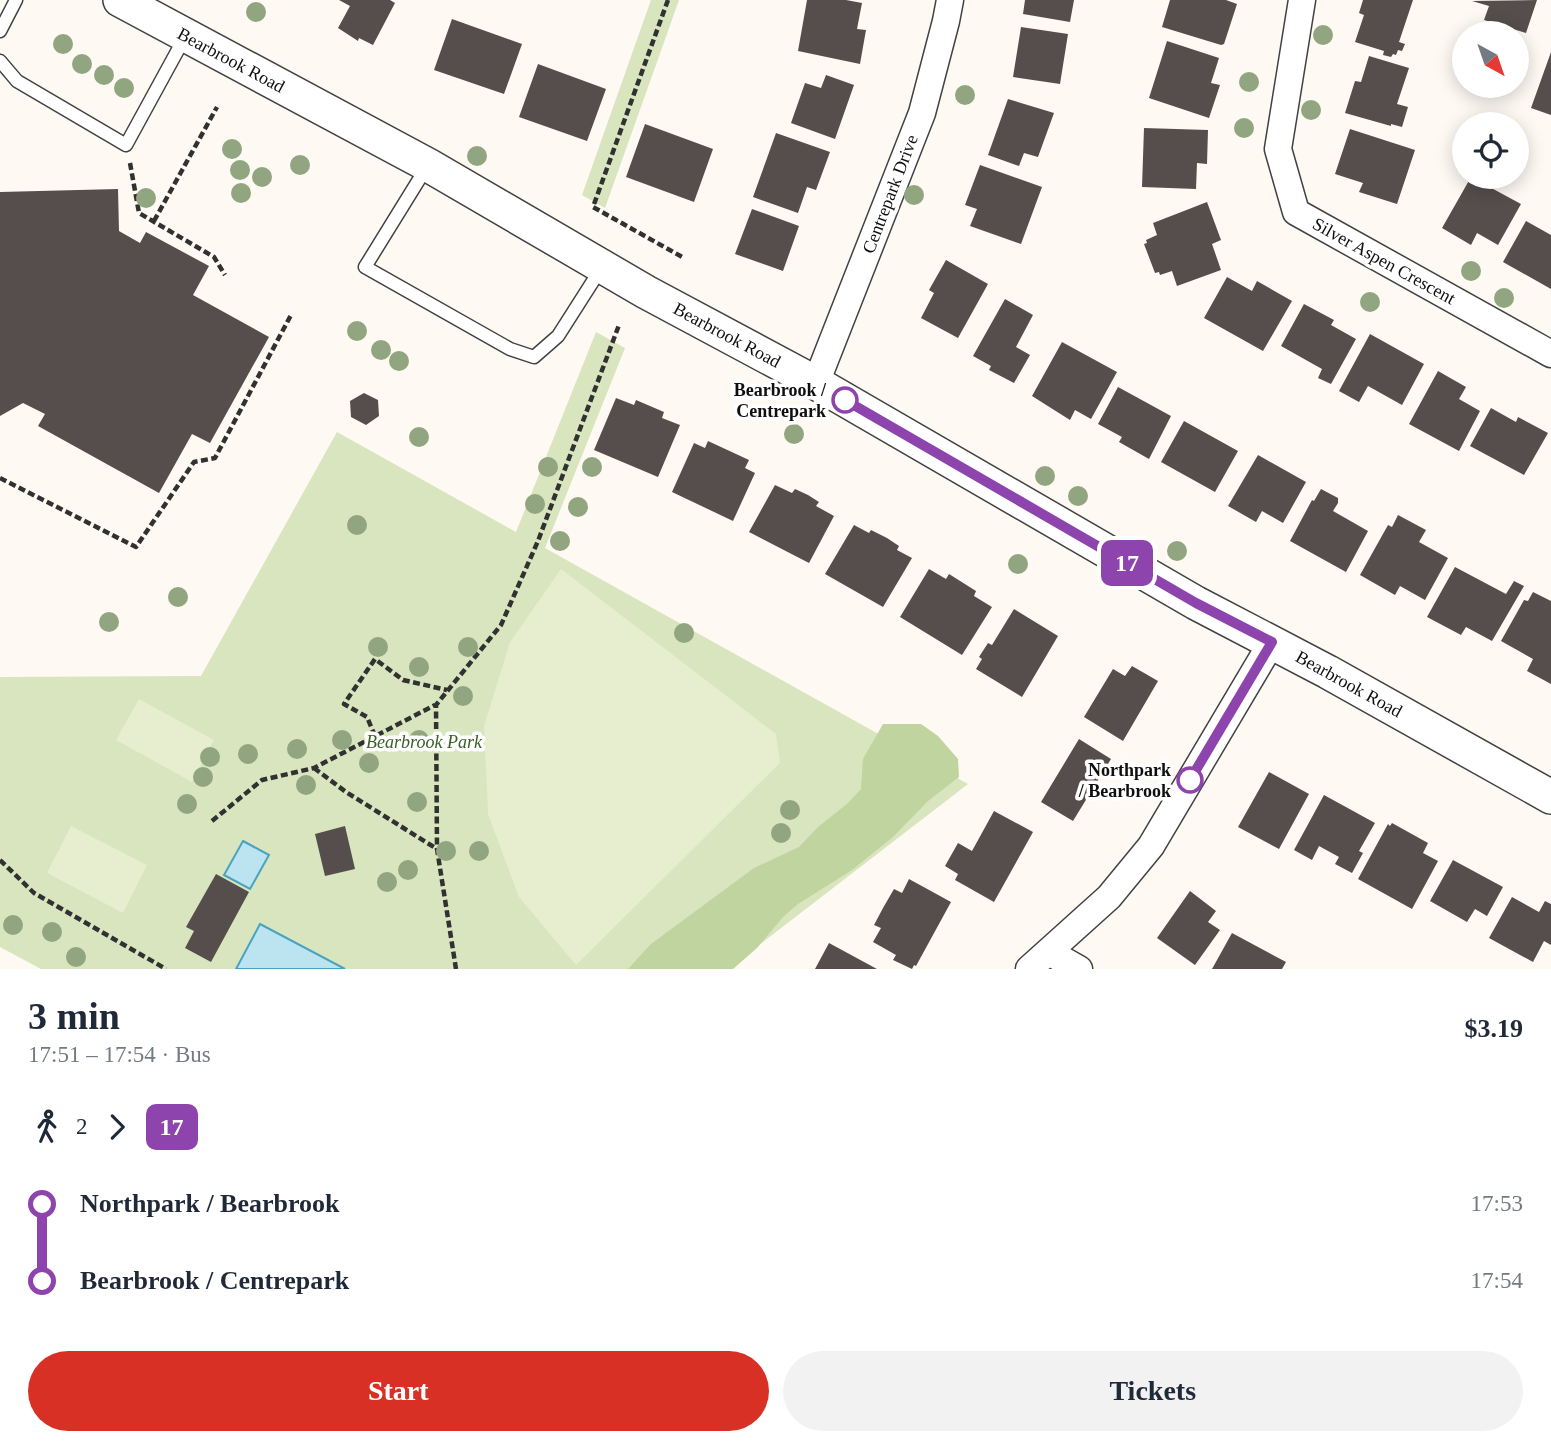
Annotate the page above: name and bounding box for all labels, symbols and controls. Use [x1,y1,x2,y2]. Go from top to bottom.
north arrow [1452,21,1530,98]
map controls [1452,21,1529,189]
street label: Bearbrook Road [174,23,288,97]
button: locate [1452,112,1529,189]
street label: Centrepark Drive [858,132,922,256]
street label: Silver Aspen Crescent [1309,213,1459,309]
street label: Bearbrook Road [670,298,784,372]
place label: Bearbrook / Centrepark [734,380,827,421]
marker: Bearbrook / Centrepark [832,387,858,413]
line badge: 17 [1096,540,1158,586]
text: 17 [1115,550,1139,576]
street label: Bearbrook Road [1292,647,1406,721]
park label: Bearbrook Park [366,732,483,752]
place label: Northpark / Bearbrook [1078,760,1171,801]
marker: Northpark / Bearbrook [1177,767,1203,793]
text: 3 min [28,995,120,1037]
text: $3.19 [1465,1014,1523,1043]
text: 17:51 – 17:54 · Bus [28,1042,211,1067]
icon: walk [28,1108,66,1146]
icon: forward [98,1108,136,1146]
text: 2 [76,1114,88,1139]
text: 17 [160,1114,184,1140]
text: Northpark / Bearbrook [80,1189,340,1218]
text: 17:53 [1471,1191,1523,1216]
text: Bearbrook / Centrepark [80,1266,349,1295]
text: 17:54 [1471,1268,1523,1293]
button: Start [28,1351,769,1431]
button: Tickets [783,1351,1523,1431]

